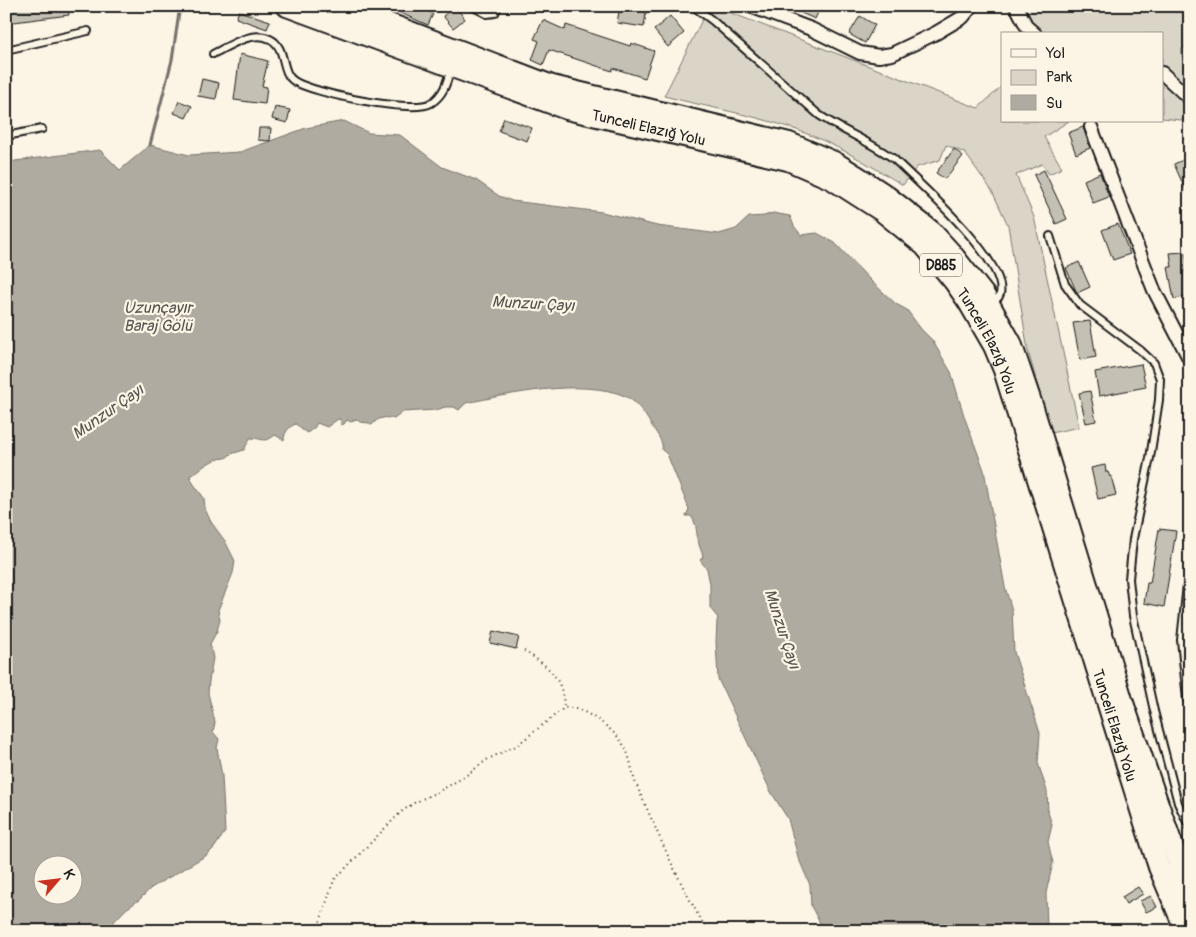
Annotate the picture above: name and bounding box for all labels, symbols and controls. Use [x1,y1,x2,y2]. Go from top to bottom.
legend [1001,32,1164,122]
text: Yol [1045,44,1065,63]
text: Park [1046,68,1073,87]
text: Su [1046,94,1062,113]
street label: Tunceli Elazığ Yolu [590,105,707,150]
road number: D885 [920,254,962,276]
street label: Tunceli Elazığ Yolu [952,284,1020,396]
water label: Munzur Çayı [491,292,577,316]
water label: Uzunçayır Baraj Gölü [124,298,195,336]
water label: Munzur Çayı [68,379,149,444]
water label: Munzur Çayı [760,587,805,673]
street label: Tunceli Elazığ Yolu [1088,667,1141,784]
north arrow [32,854,82,904]
text: K [60,866,79,882]

